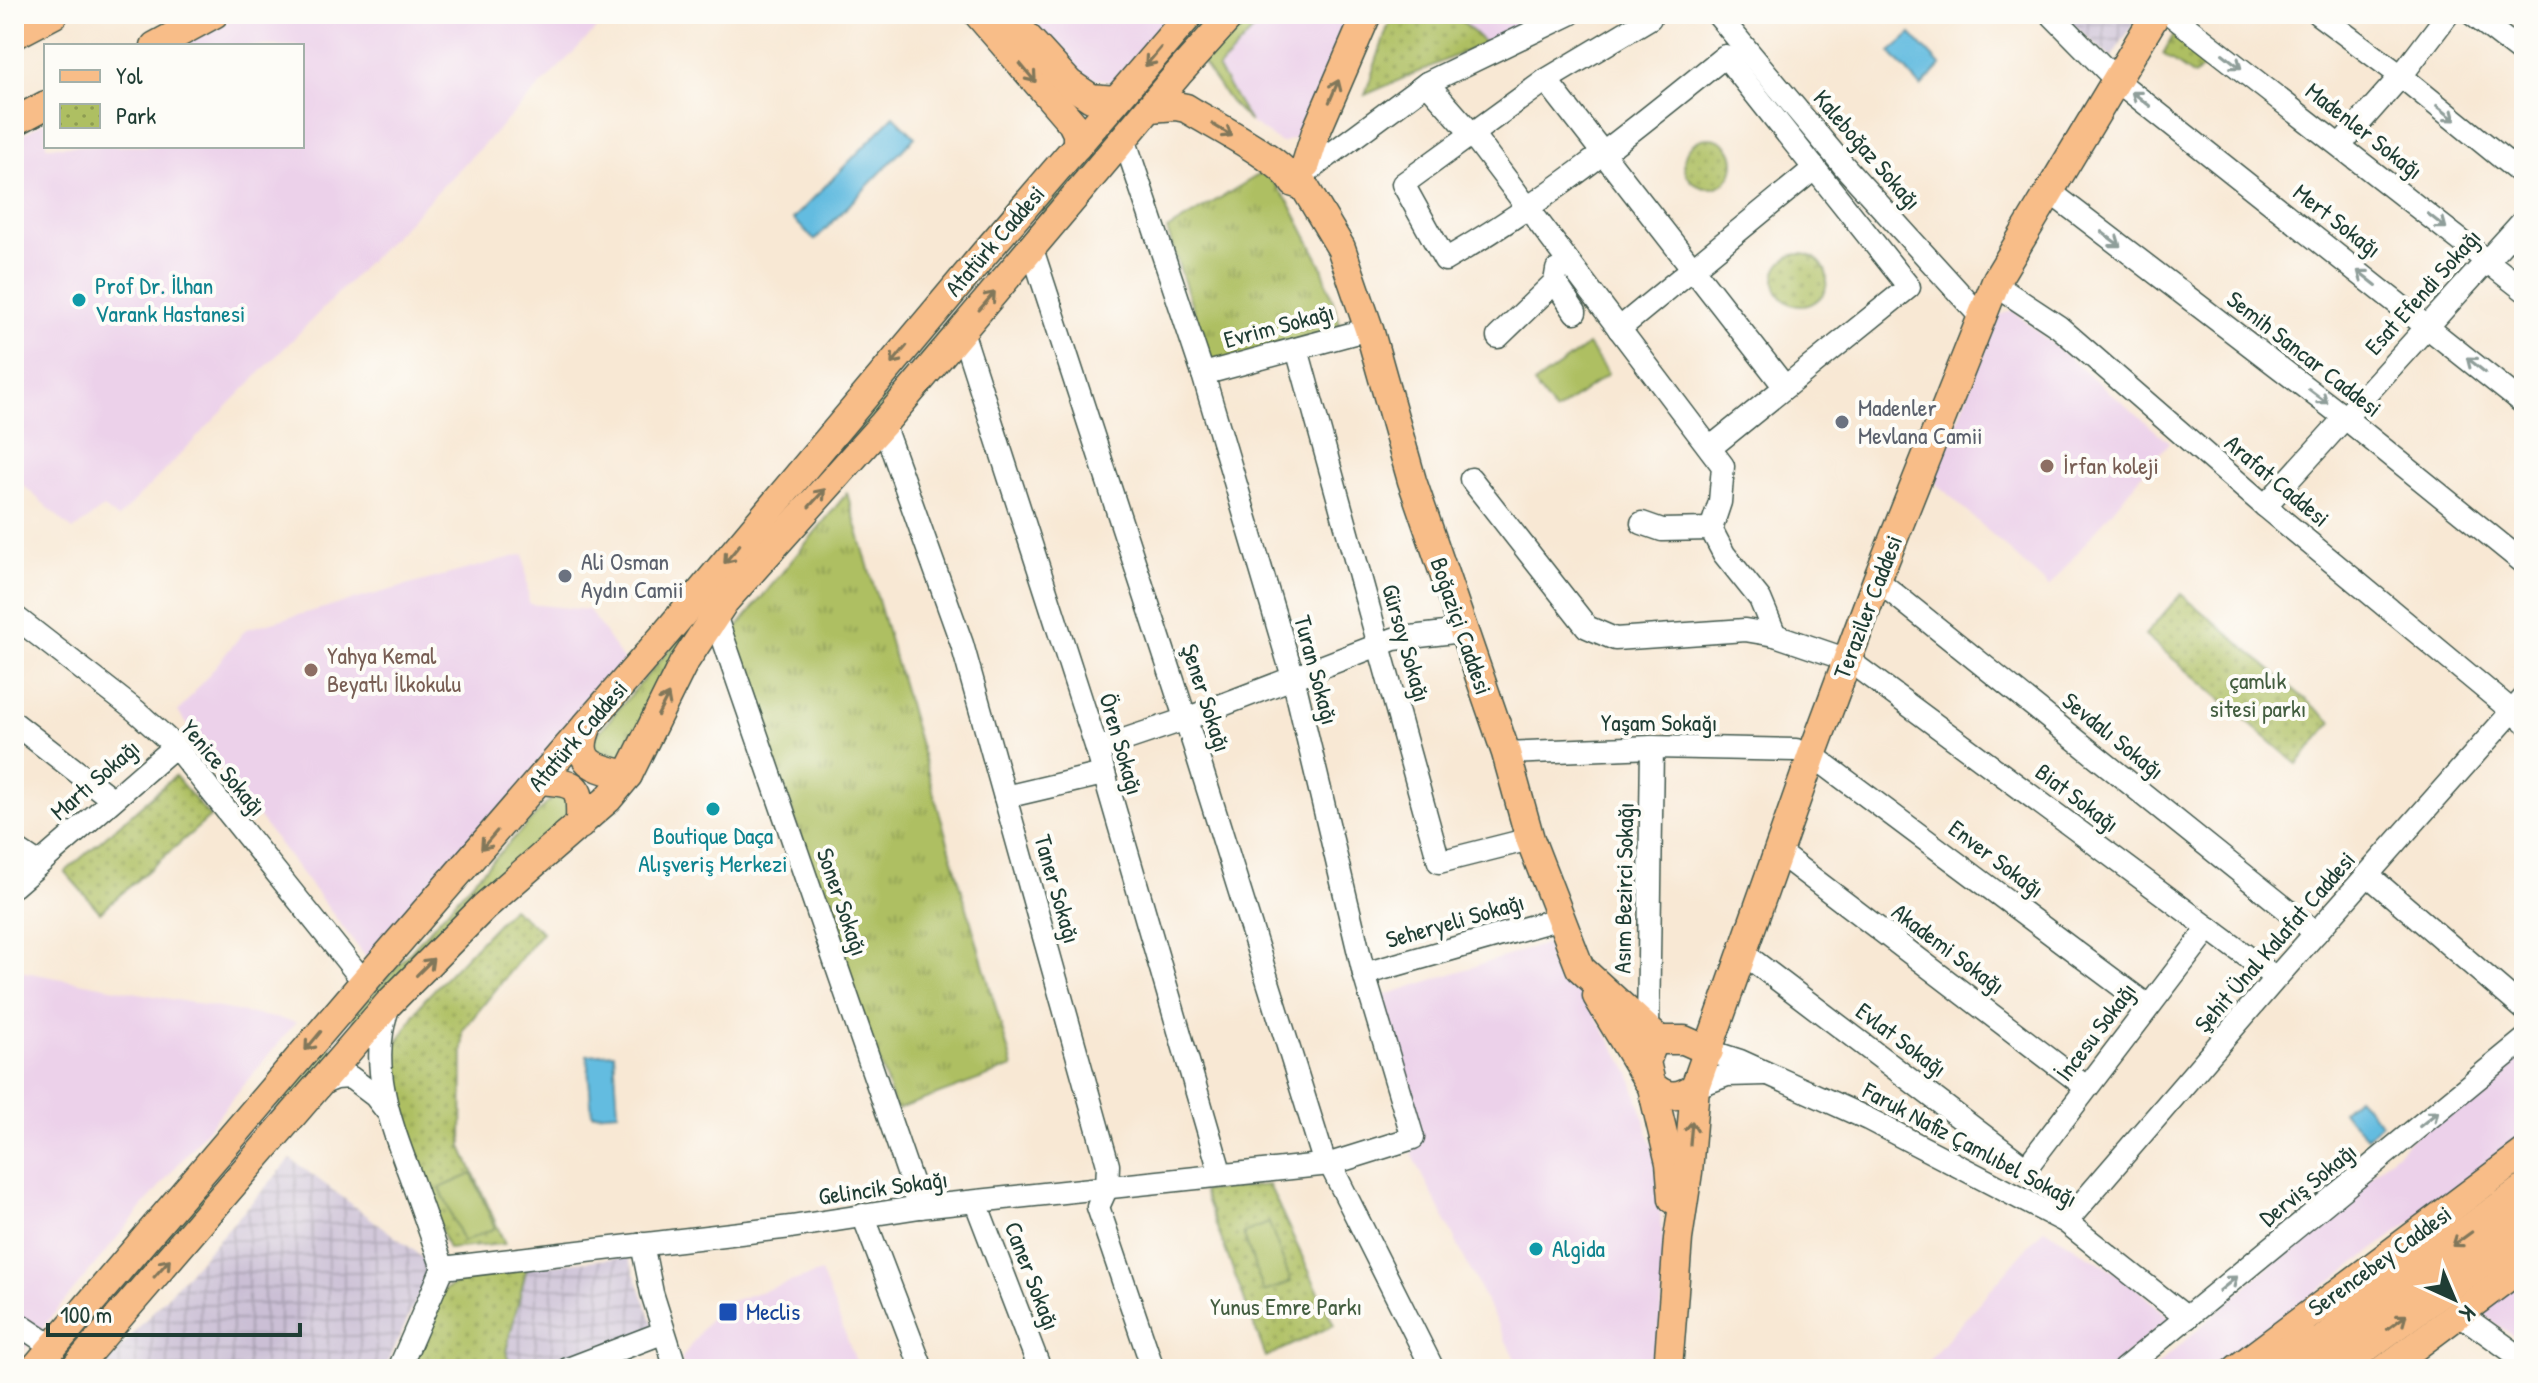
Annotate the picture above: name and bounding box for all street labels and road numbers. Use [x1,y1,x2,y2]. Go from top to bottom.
street label: Madenler Sokağı [2299,74,2430,186]
street label: Kaleboğaz Sokağı [1807,82,1929,216]
street label: Mert Sokağı [2287,176,2388,265]
street label: Atatürk Caddesi [937,178,1051,303]
street label: Esat Efendi Sokağı [2357,222,2487,361]
street label: Semih Sancar Caddesi [2221,283,2389,424]
street label: Evrim Sokağı [1220,295,1337,355]
street label: Arafat Caddesi [2218,427,2337,534]
street label: Teraziler Caddesi [1825,530,1909,683]
street label: Boğaziçi Caddesi [1424,553,1500,699]
street label: Gürsoy Sokağı [1375,580,1439,705]
street label: Turan Sokağı [1287,612,1347,728]
street label: Şener Sokağı [1174,640,1239,756]
street label: Atatürk Caddesi [520,673,634,798]
street label: Sevdalı Sokağı [2056,684,2171,786]
street label: Ören Sokağı [1092,689,1152,798]
street label: Yaşam Sokağı [1601,706,1717,738]
street label: Yenice Sokağı [174,712,274,822]
street label: Martı Sokağı [43,732,146,827]
street label: Biat Sokağı [2029,755,2126,839]
street label: Asım Bezirci Sokağı [1606,802,1640,974]
street label: Enver Sokağı [1942,812,2051,905]
street label: Taner Sokağı [1027,831,1089,947]
street label: Soner Sokağı [810,844,876,960]
street label: Şehit Ünal Kalafat Caddesi [2187,844,2362,1039]
street label: Seheryeli Sokağı [1382,885,1528,955]
street label: Akademi Sokağı [1886,895,2011,1001]
street label: İncesu Sokağı [2048,976,2143,1087]
street label: Evlat Sokağı [1850,995,1954,1084]
street label: Faruk Nafiz Çamlıbel Sokağı [1857,1074,2083,1214]
street label: Derviş Sokağı [2252,1135,2363,1233]
street label: Gelincik Sokağı [816,1162,949,1212]
street label: Serencebey Caddesi [2301,1197,2457,1323]
street label: Caner Sokağı [998,1217,1068,1335]

